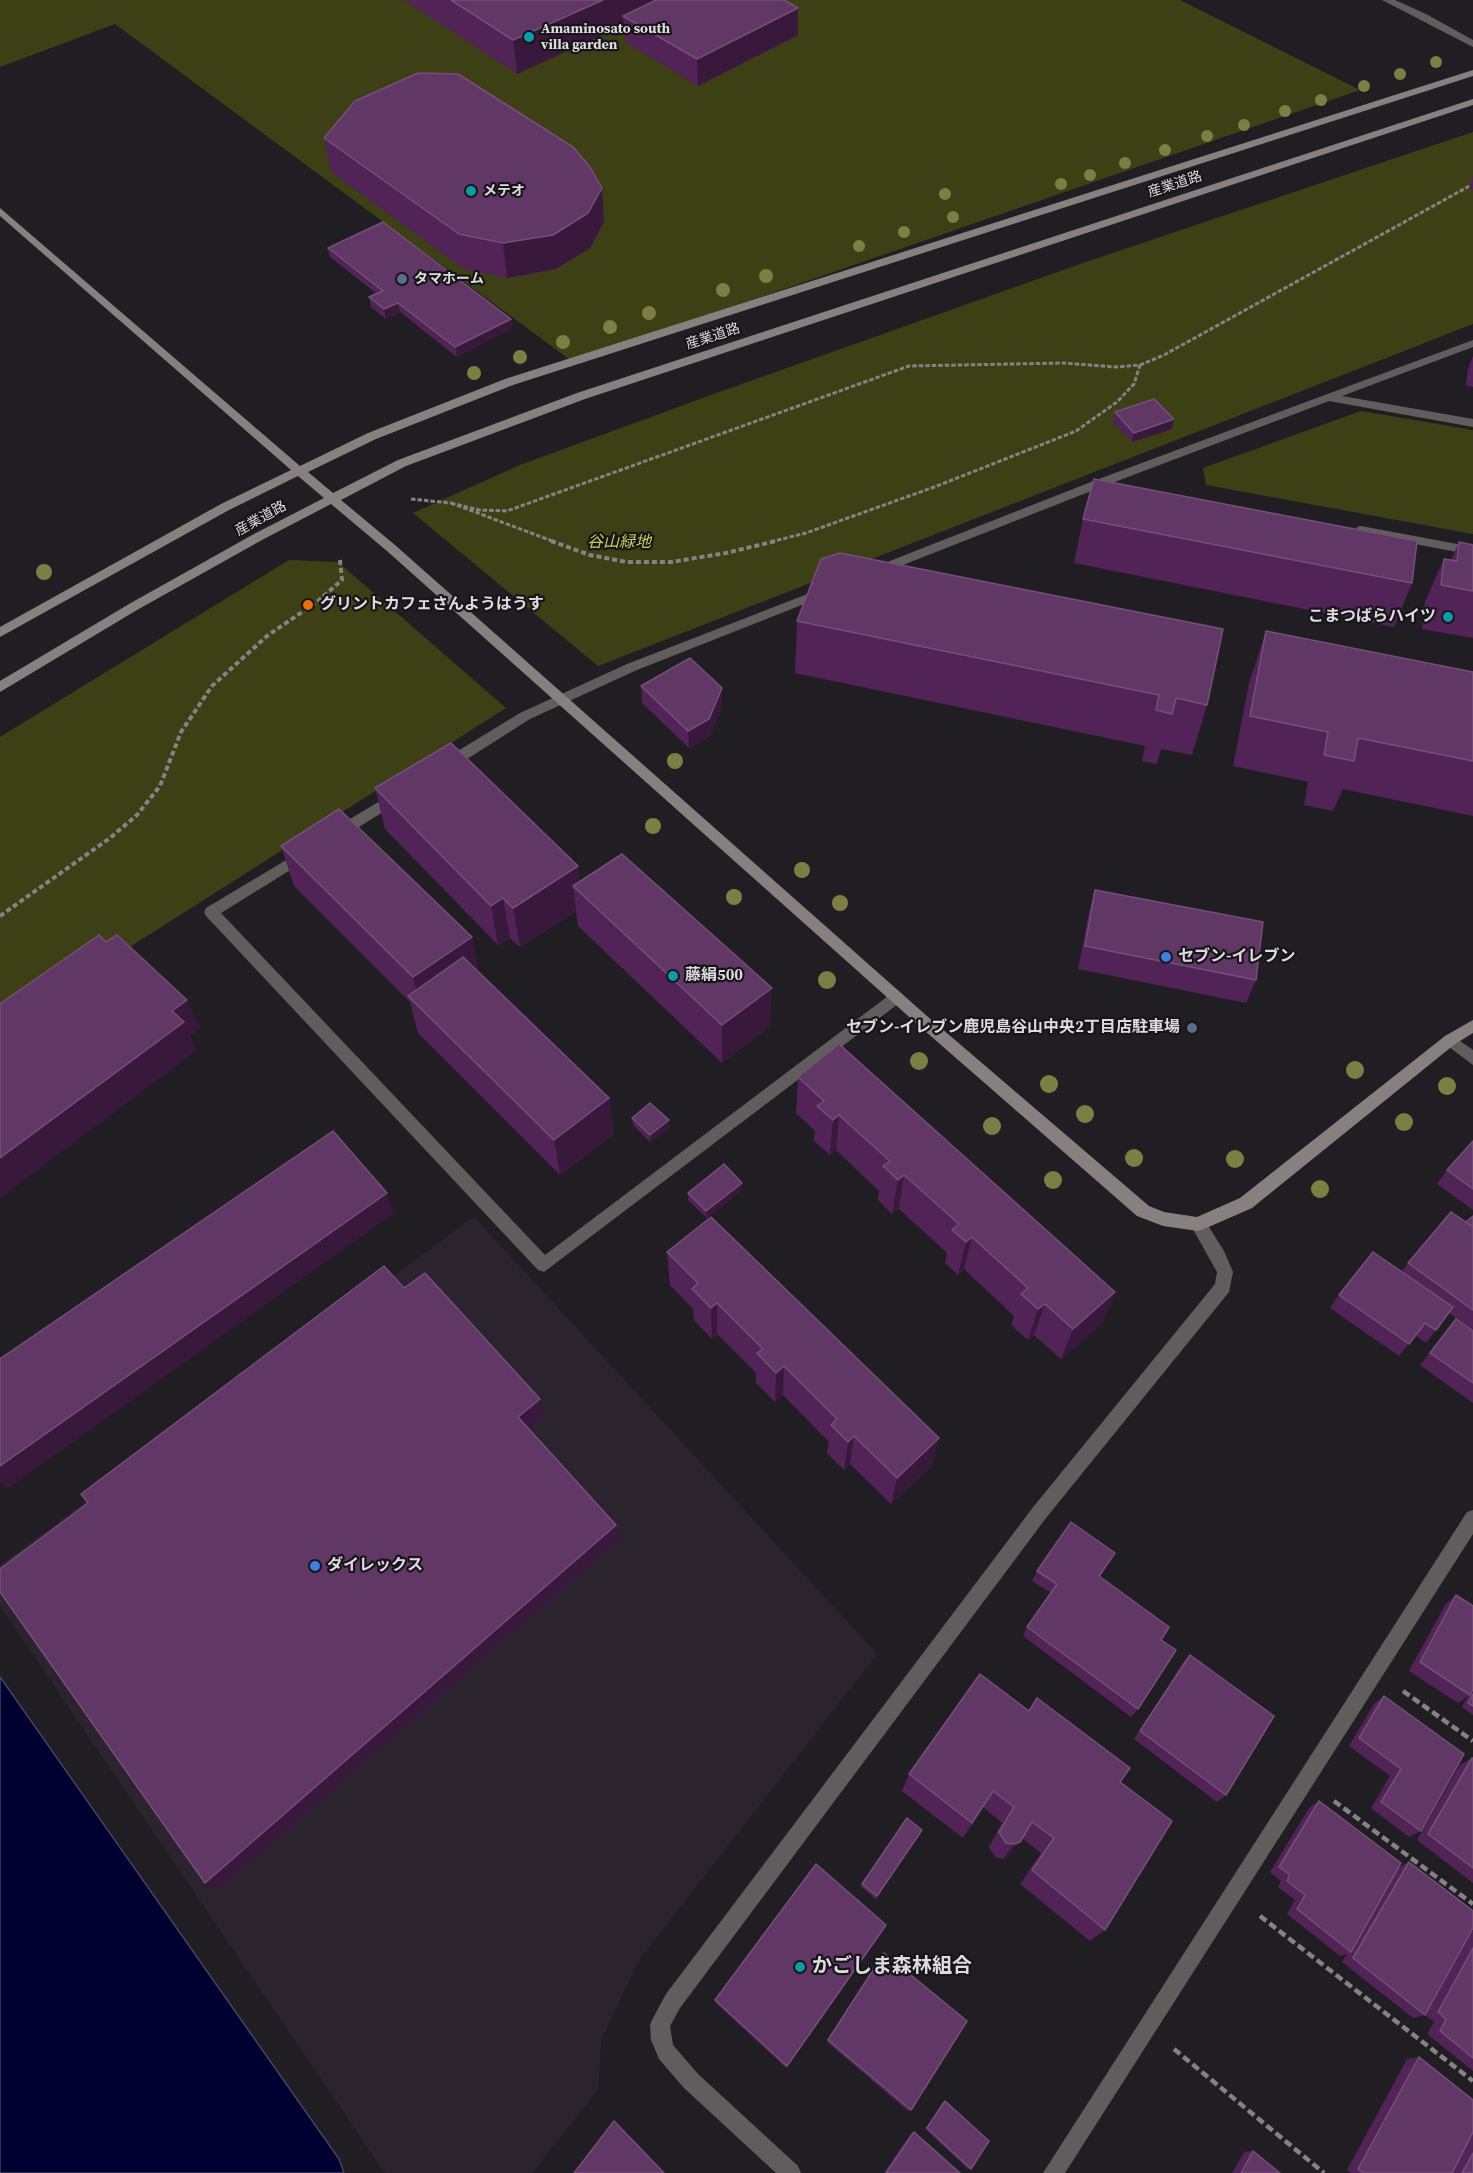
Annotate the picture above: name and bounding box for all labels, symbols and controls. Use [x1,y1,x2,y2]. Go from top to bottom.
place label: Amaminosato south villa garden [541,21,670,54]
marker: Amaminosato south villa garden [522,30,536,44]
street label: 産業道路 [1146,168,1204,202]
place label: メテオ [483,183,525,199]
marker: メテオ [464,184,478,198]
place label: タマホーム [414,271,484,287]
marker: タマホーム [395,272,409,286]
street label: 産業道路 [684,320,742,354]
street label: 産業道路 [232,498,290,540]
park label: 谷山緑地 [587,533,651,553]
place label: グリントカフェさんようはうす [320,595,544,615]
marker: グリントカフェさんようはうす [301,598,315,612]
place label: こまつばらハイツ [1308,607,1436,627]
marker: こまつばらハイツ [1441,610,1455,624]
place label: セブン-イレブン [1178,947,1295,967]
marker: セブン-イレブン [1159,950,1173,964]
place label: 藤絹500 [685,966,743,986]
marker: 藤絹500 [666,969,680,983]
place label: セブン-イレブン鹿児島谷山中央2丁目店駐車場 [846,1018,1180,1038]
marker: セブン-イレブン鹿児島谷山中央2丁目店駐車場 [1185,1021,1199,1035]
place label: ダイレックス [327,1556,423,1576]
marker: ダイレックス [308,1559,322,1573]
place label: かごしま森林組合 [812,1955,972,1979]
marker: かごしま森林組合 [793,1960,807,1974]

